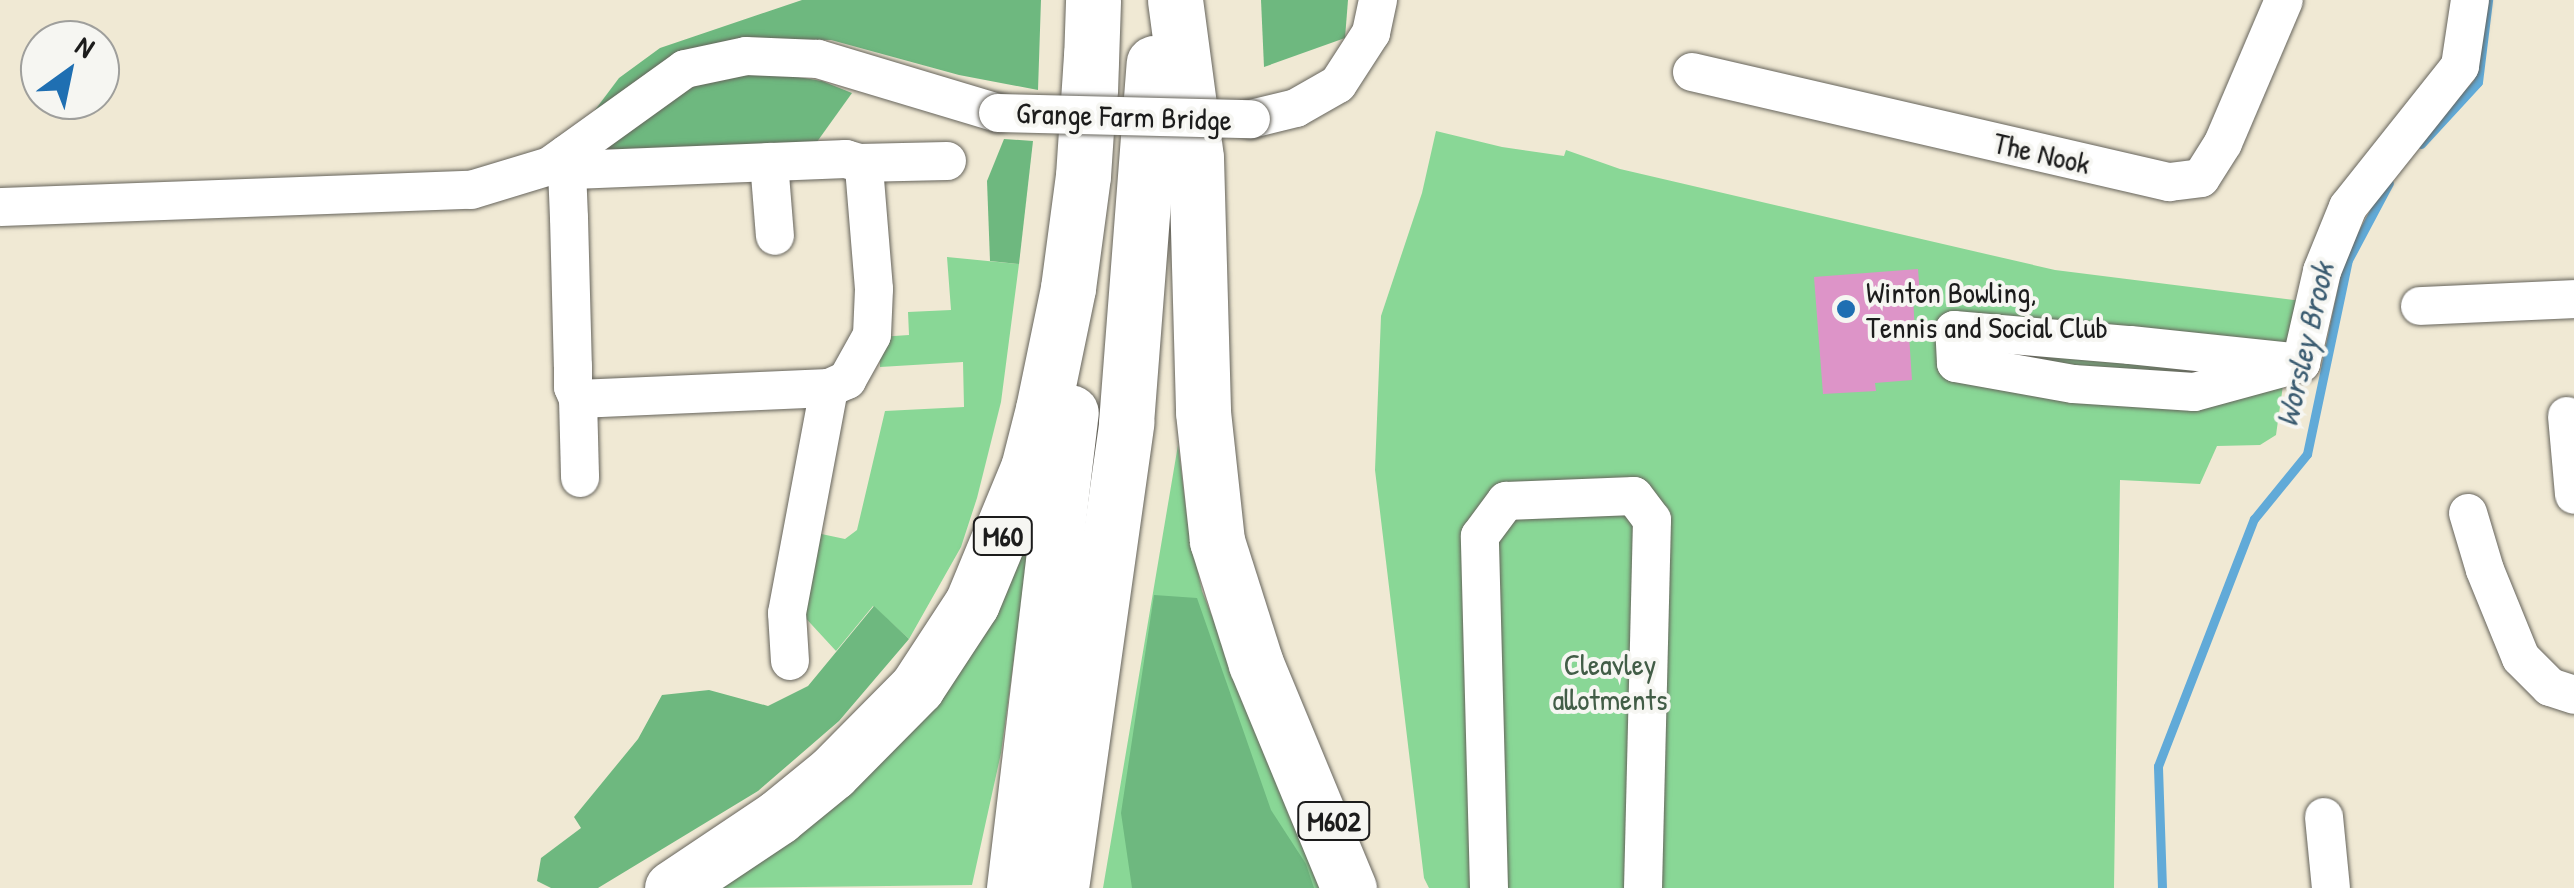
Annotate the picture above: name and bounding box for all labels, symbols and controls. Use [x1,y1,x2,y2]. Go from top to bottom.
north arrow [20,20,120,120]
text: N [69,27,102,67]
street label: Grange Farm Bridge [1016,94,1232,138]
street label: The Nook [1990,124,2094,182]
water label: Worsley Brook [2268,259,2342,431]
place label: Winton Bowling, Tennis and Social Club [1866,274,2108,344]
marker: Winton Bowling, Tennis and Social Club [1835,298,1857,320]
road number: M60 [970,513,1036,559]
park label: Cleavley allotments [1553,646,1667,716]
road number: M602 [1296,798,1372,844]

